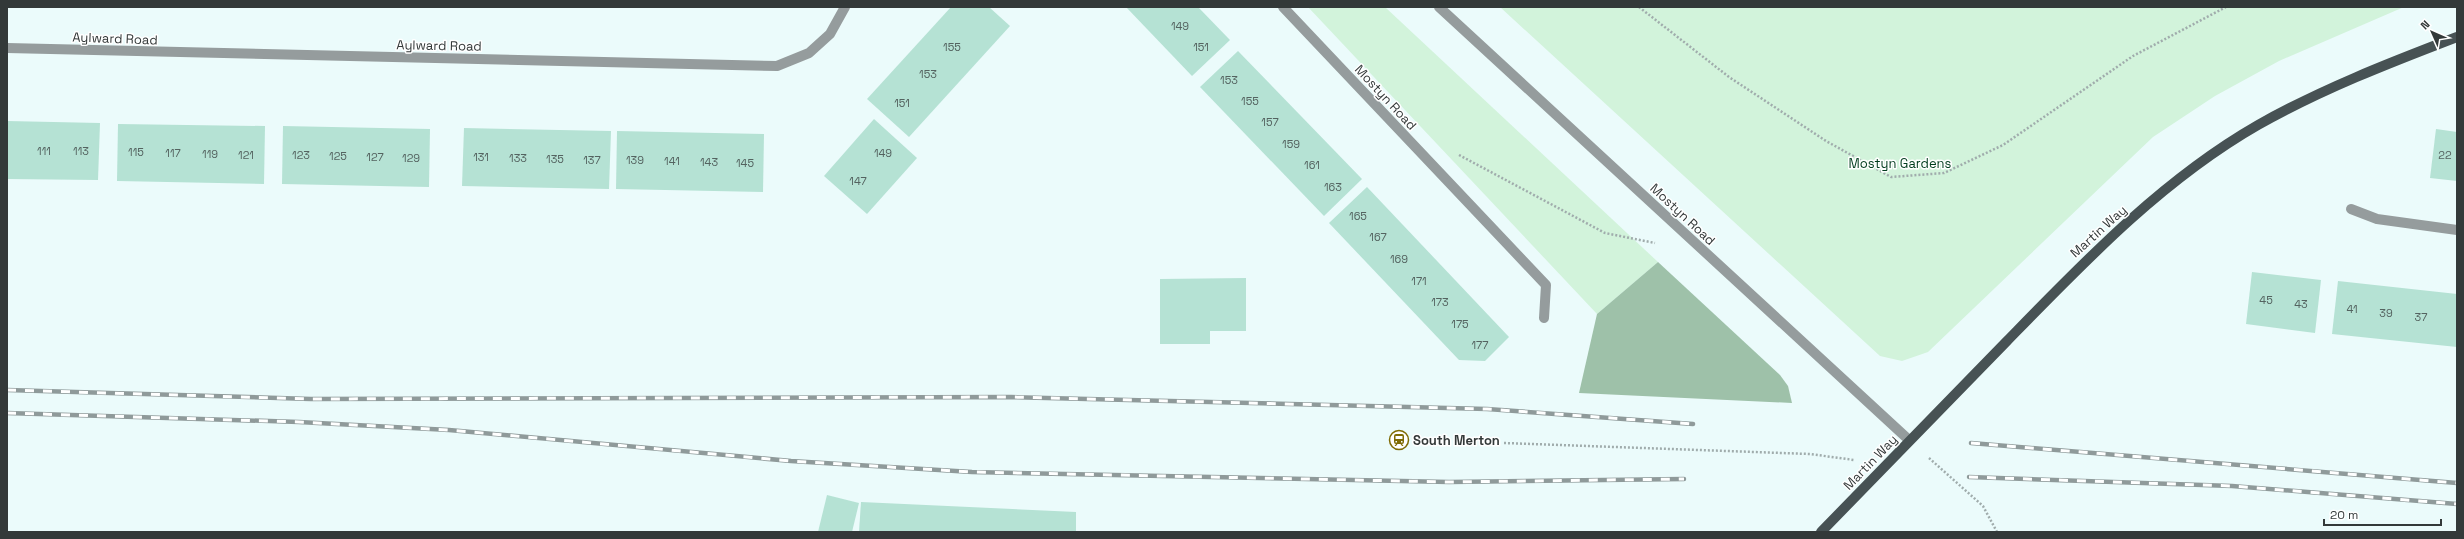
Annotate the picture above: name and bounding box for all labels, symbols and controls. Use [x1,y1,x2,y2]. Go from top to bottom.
north arrow [2412,12,2452,52]
text: N [2417,17,2432,32]
house number: 149 [1171,19,1189,33]
street label: Aylward Road [72,29,158,48]
street label: Aylward Road [396,36,482,55]
house number: 155 [943,40,961,54]
house number: 151 [1193,40,1209,54]
street label: Mostyn Road [1351,61,1420,134]
house number: 153 [919,67,937,81]
house number: 153 [1220,73,1238,87]
house number: 155 [1241,94,1259,108]
house number: 151 [894,96,910,110]
house number: 157 [1261,115,1279,129]
house number: 159 [1282,137,1300,151]
house number: 111 [37,144,51,158]
house number: 113 [73,144,89,158]
house number: 115 [128,145,144,159]
house number: 117 [165,146,181,160]
house number: 149 [874,146,892,160]
house number: 119 [202,147,218,161]
house number: 121 [238,148,254,162]
house number: 123 [292,148,310,162]
house number: 22 [2438,148,2452,162]
house number: 125 [329,149,347,163]
house number: 127 [366,150,384,164]
house number: 131 [473,150,489,164]
house number: 129 [402,151,420,165]
house number: 133 [509,151,527,165]
house number: 135 [546,152,564,166]
house number: 137 [583,153,601,167]
house number: 139 [626,153,644,167]
house number: 141 [664,154,680,168]
house number: 143 [700,155,718,169]
park label: Mostyn Gardens [1849,155,1952,172]
house number: 145 [736,156,754,170]
house number: 161 [1304,158,1320,172]
house number: 147 [849,174,867,188]
house number: 163 [1324,180,1342,194]
street label: Mostyn Road [1646,180,1719,249]
street label: Martin Way [2066,201,2130,261]
house number: 165 [1349,209,1367,223]
house number: 167 [1369,230,1387,244]
house number: 169 [1390,252,1408,266]
house number: 171 [1411,274,1427,288]
house number: 45 [2259,293,2273,307]
house number: 173 [1431,295,1449,309]
house number: 43 [2294,297,2308,311]
house number: 41 [2346,302,2358,316]
house number: 39 [2379,306,2393,320]
house number: 37 [2415,310,2427,324]
house number: 175 [1451,317,1469,331]
house number: 177 [1471,338,1489,352]
station icon: South Merton [1388,429,1410,451]
street label: Martin Way [1840,431,1901,494]
place label: South Merton [1413,432,1500,449]
scale bar [2324,501,2441,527]
text: 20 m [2330,507,2358,523]

